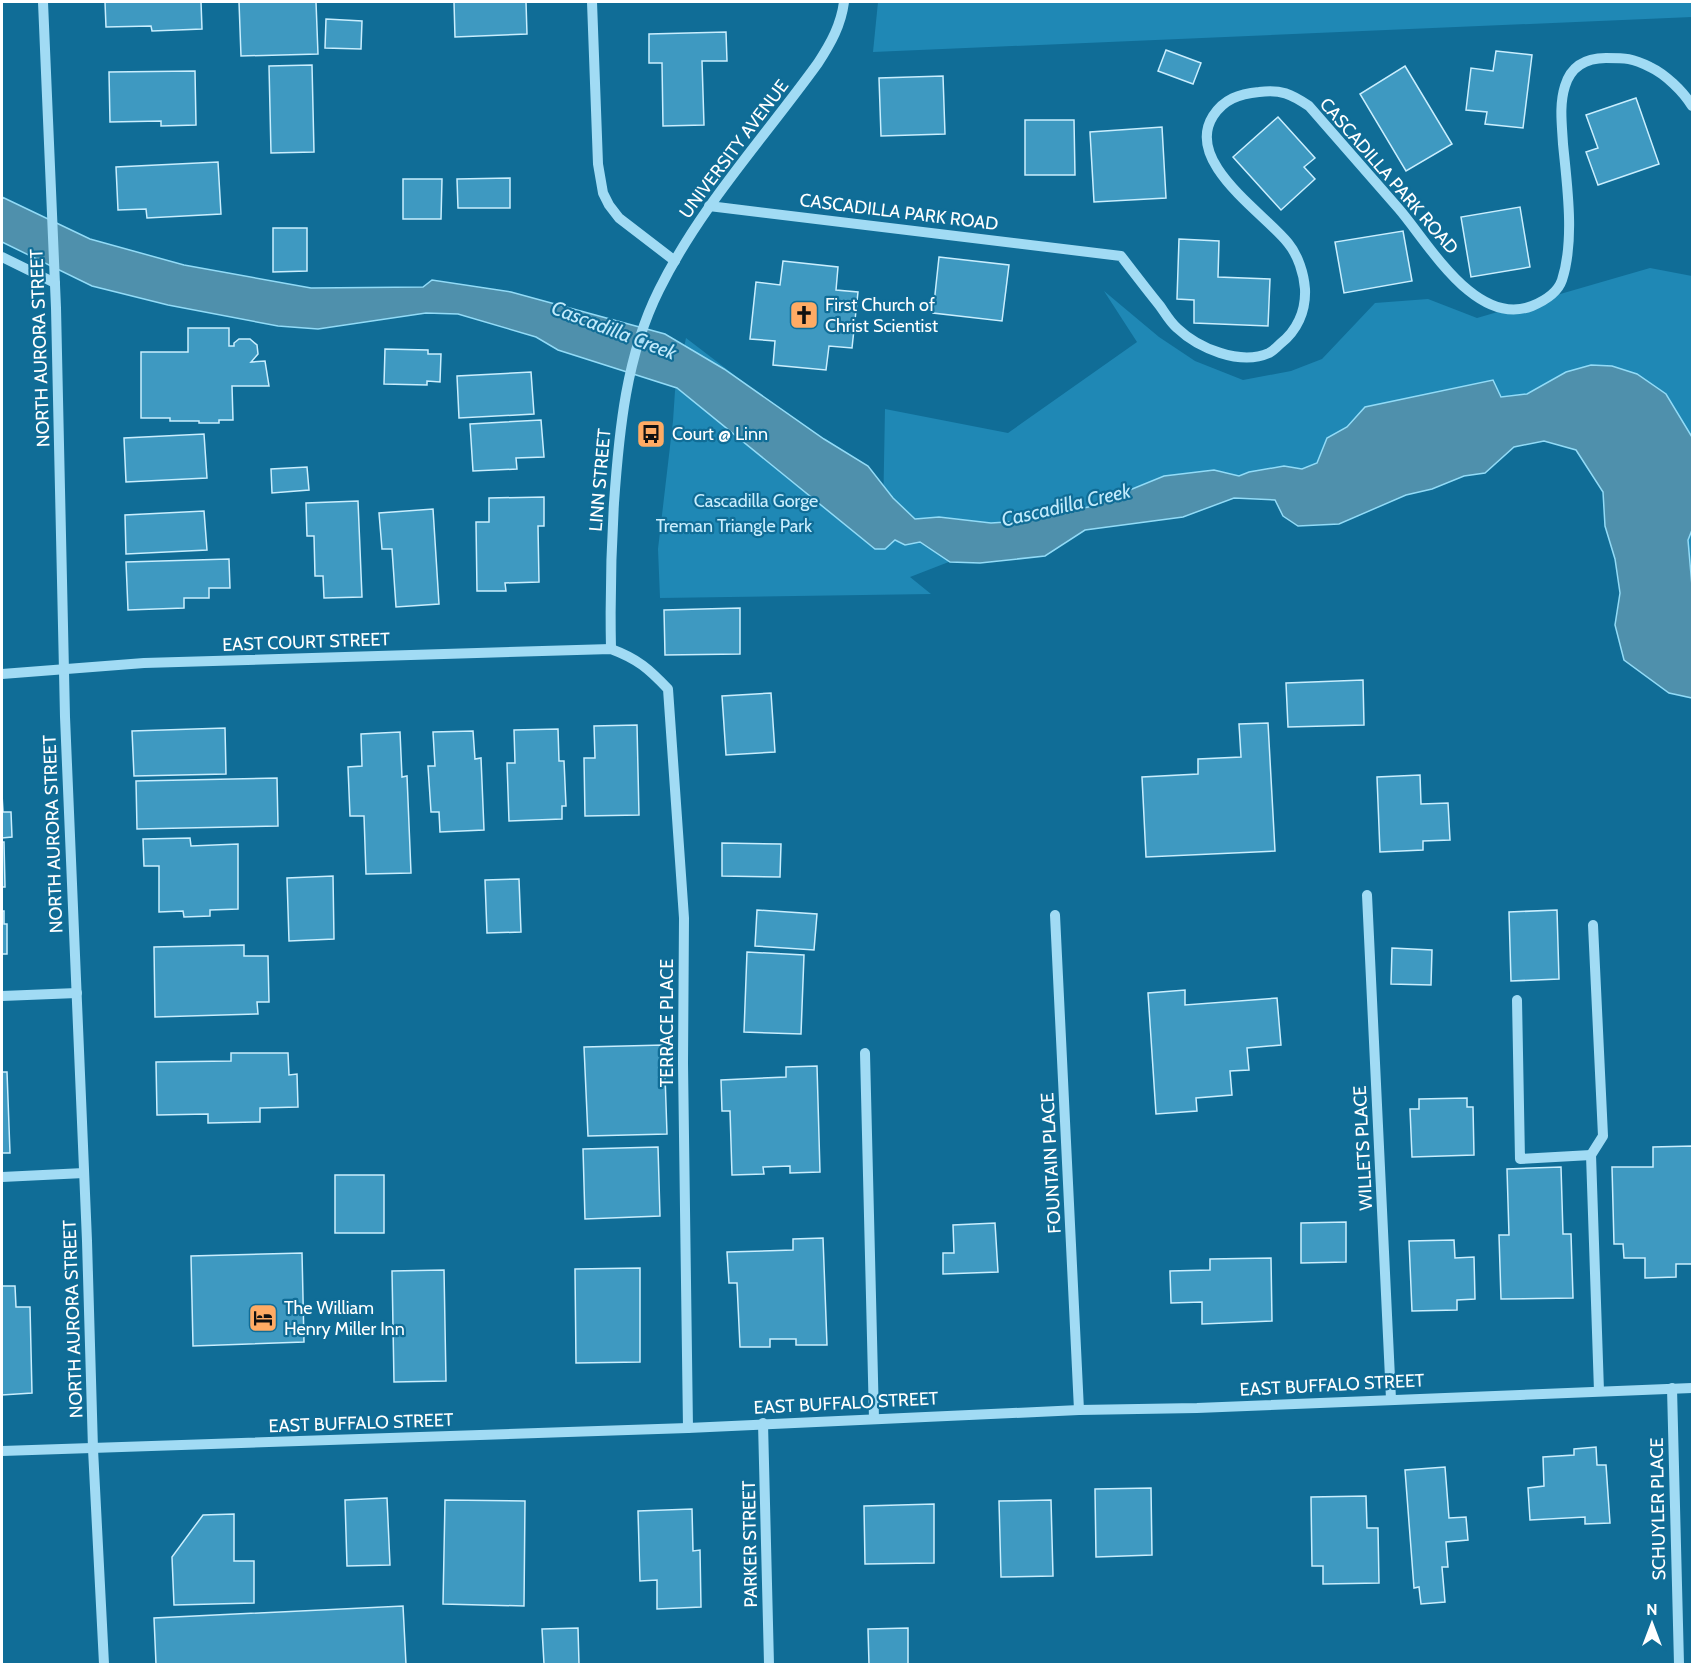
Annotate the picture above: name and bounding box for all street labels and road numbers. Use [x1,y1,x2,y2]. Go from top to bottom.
street label: UNIVERSITY AVENUE [675,75,793,223]
street label: CASCADILLA PARK ROAD [1315,93,1463,259]
street label: CASCADILLA PARK ROAD [798,189,1000,235]
street label: NORTH AURORA STREET [26,248,54,448]
street label: LINN STREET [585,427,616,533]
street label: EAST COURT STREET [222,628,391,656]
street label: NORTH AURORA STREET [39,734,67,934]
street label: TERRACE PLACE [656,959,678,1087]
street label: WILLETS PLACE [1349,1085,1377,1211]
street label: FOUNTAIN PLACE [1036,1092,1066,1234]
street label: NORTH AURORA STREET [59,1219,87,1419]
street label: EAST BUFFALO STREET [1239,1369,1425,1401]
street label: EAST BUFFALO STREET [753,1387,939,1419]
street label: EAST BUFFALO STREET [268,1409,454,1437]
street label: SCHUYLER PLACE [1646,1437,1670,1581]
street label: PARKER STREET [738,1480,762,1608]

